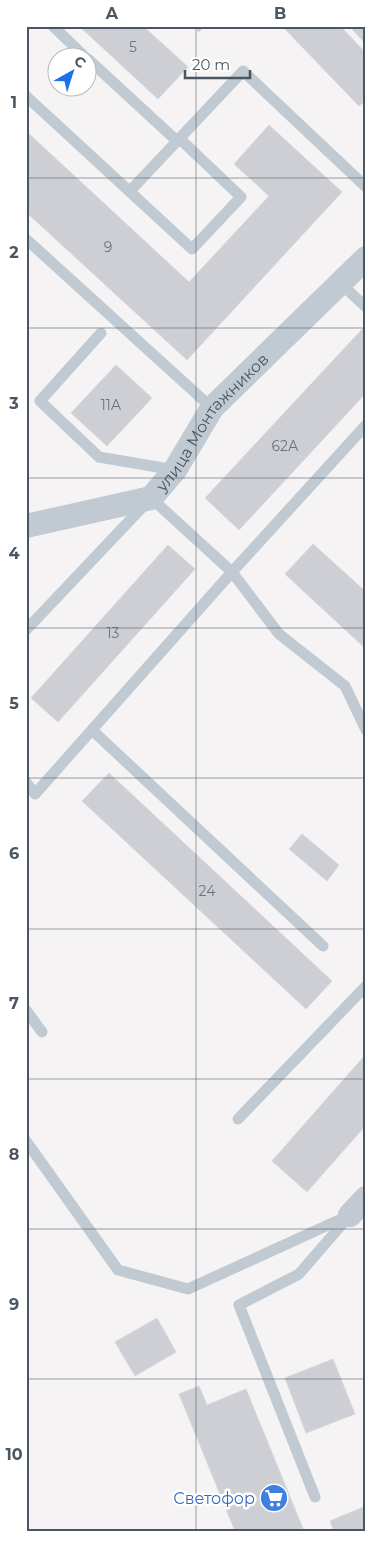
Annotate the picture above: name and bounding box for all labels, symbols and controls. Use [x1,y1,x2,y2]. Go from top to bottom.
text: A [105,4,119,23]
text: B [274,4,286,23]
house number: 5 [129,38,137,56]
north arrow [48,48,98,98]
scale bar [185,48,250,80]
text: С [71,52,90,72]
text: 20 m [192,55,230,74]
text: 1 [11,93,17,112]
house number: 9 [104,238,112,256]
text: 2 [9,243,19,262]
street label: улица Монтажников [151,349,272,496]
text: 3 [8,394,19,413]
house number: 11А [101,396,122,414]
house number: 62А [272,437,299,455]
text: 4 [8,544,20,563]
house number: 13 [107,624,120,642]
text: 5 [9,694,19,713]
text: 6 [9,844,19,863]
house number: 24 [199,882,216,900]
text: 7 [9,994,19,1013]
text: 8 [9,1145,19,1164]
text: 9 [9,1295,19,1314]
text: 10 [5,1445,23,1464]
supermarket icon: Светофор [259,1483,289,1513]
place label: Светофор [173,1489,255,1508]

